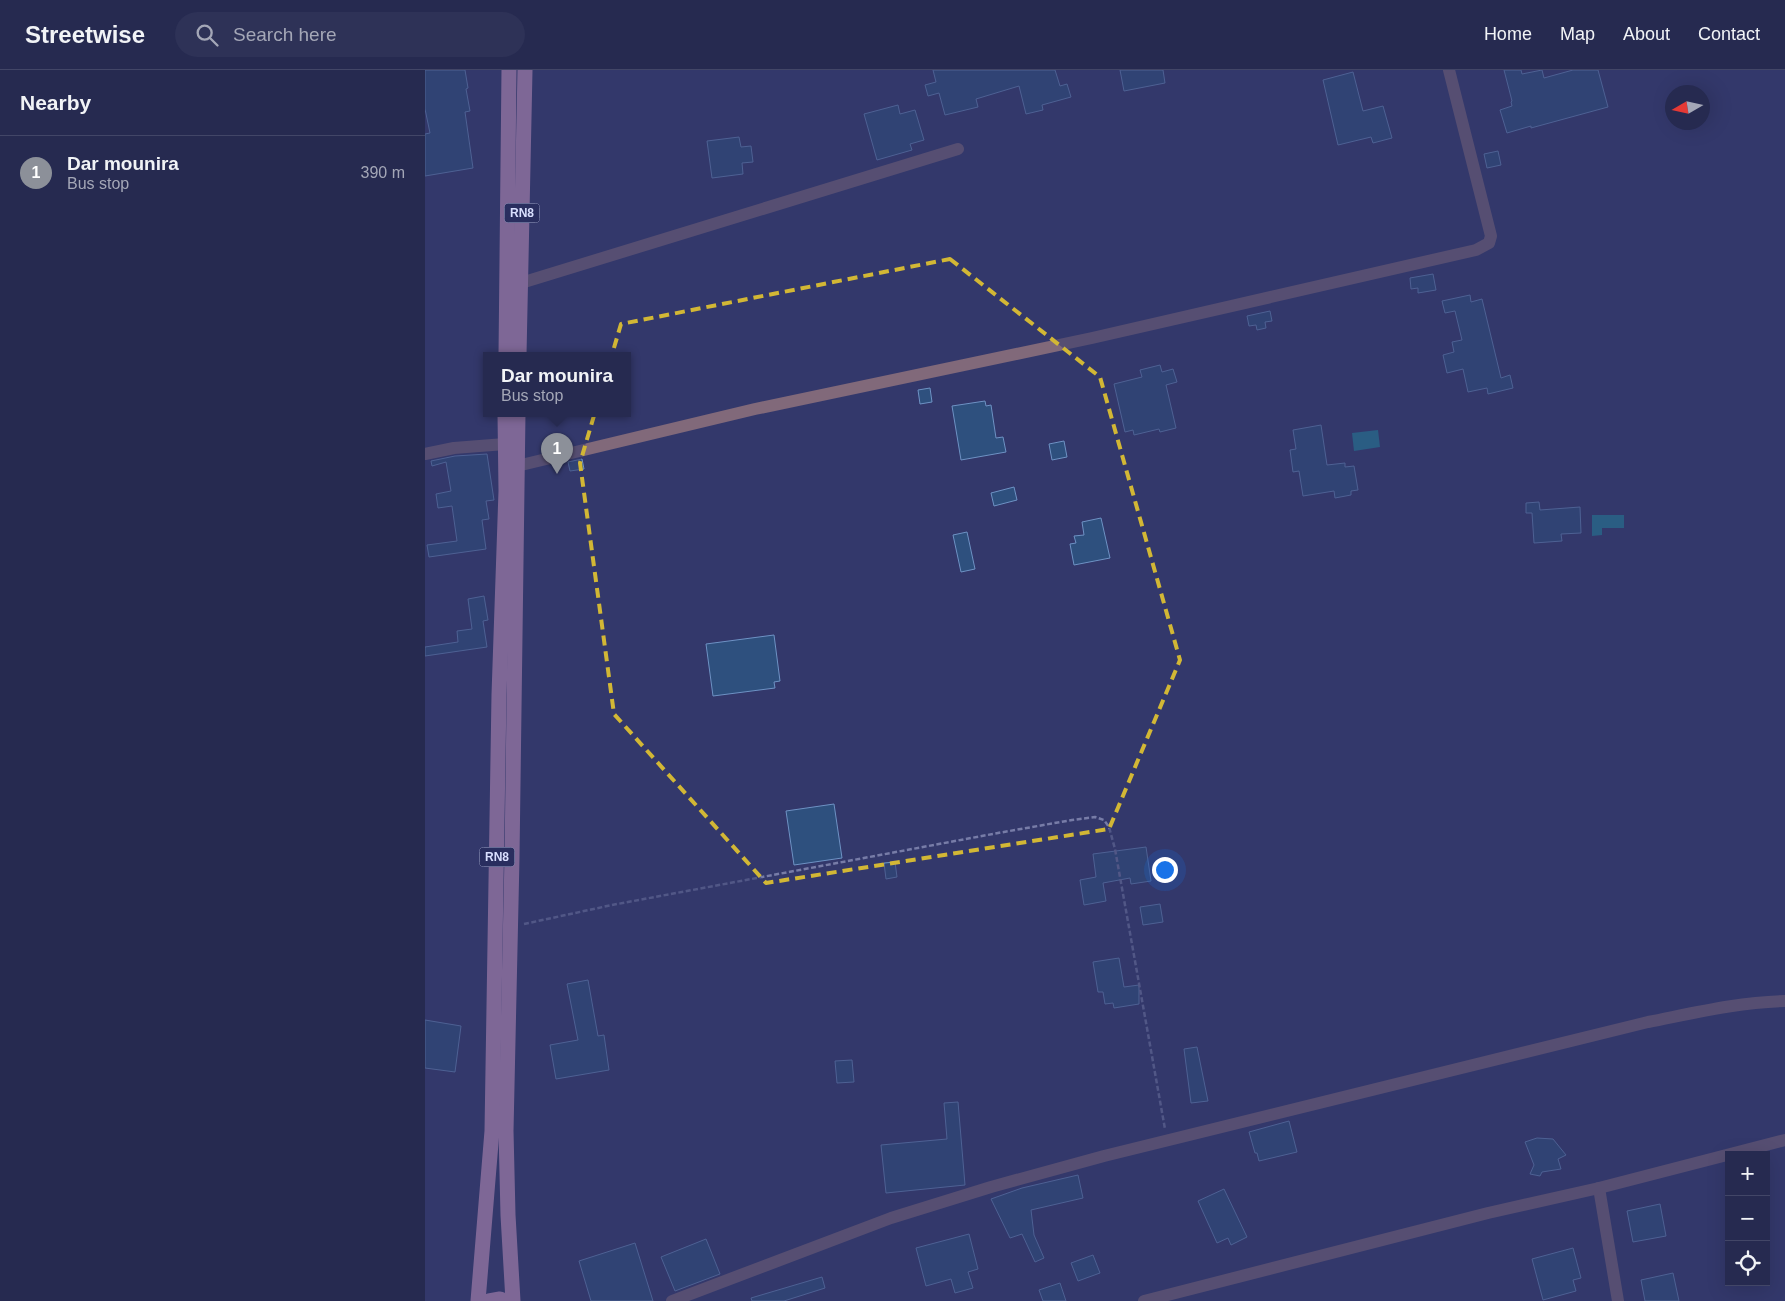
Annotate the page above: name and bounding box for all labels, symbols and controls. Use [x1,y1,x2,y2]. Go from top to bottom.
search box [175,12,525,57]
text: Streetwise [25,21,145,48]
icon: search [193,21,221,49]
text: Search here [233,24,337,45]
text: Home [1484,24,1532,44]
text: Map [1560,24,1595,44]
text: About [1623,24,1670,44]
text: Contact [1698,24,1760,44]
north arrow [1665,85,1710,130]
text: Nearby [20,91,91,114]
text: Dar mounira [67,153,179,174]
text: 1 [32,164,40,181]
text: 390 m [361,164,405,181]
text: Bus stop [67,175,129,192]
road number: RN8 [505,204,539,222]
popup [483,352,631,417]
text: Dar mounira [501,365,613,386]
text: Bus stop [501,387,563,404]
pin: 1 [541,433,573,474]
road number: RN8 [479,848,515,866]
your location [1152,857,1178,883]
map controls [1725,1151,1770,1286]
button: + [1725,1151,1770,1196]
button: − [1725,1196,1770,1241]
button: locate [1725,1241,1770,1286]

